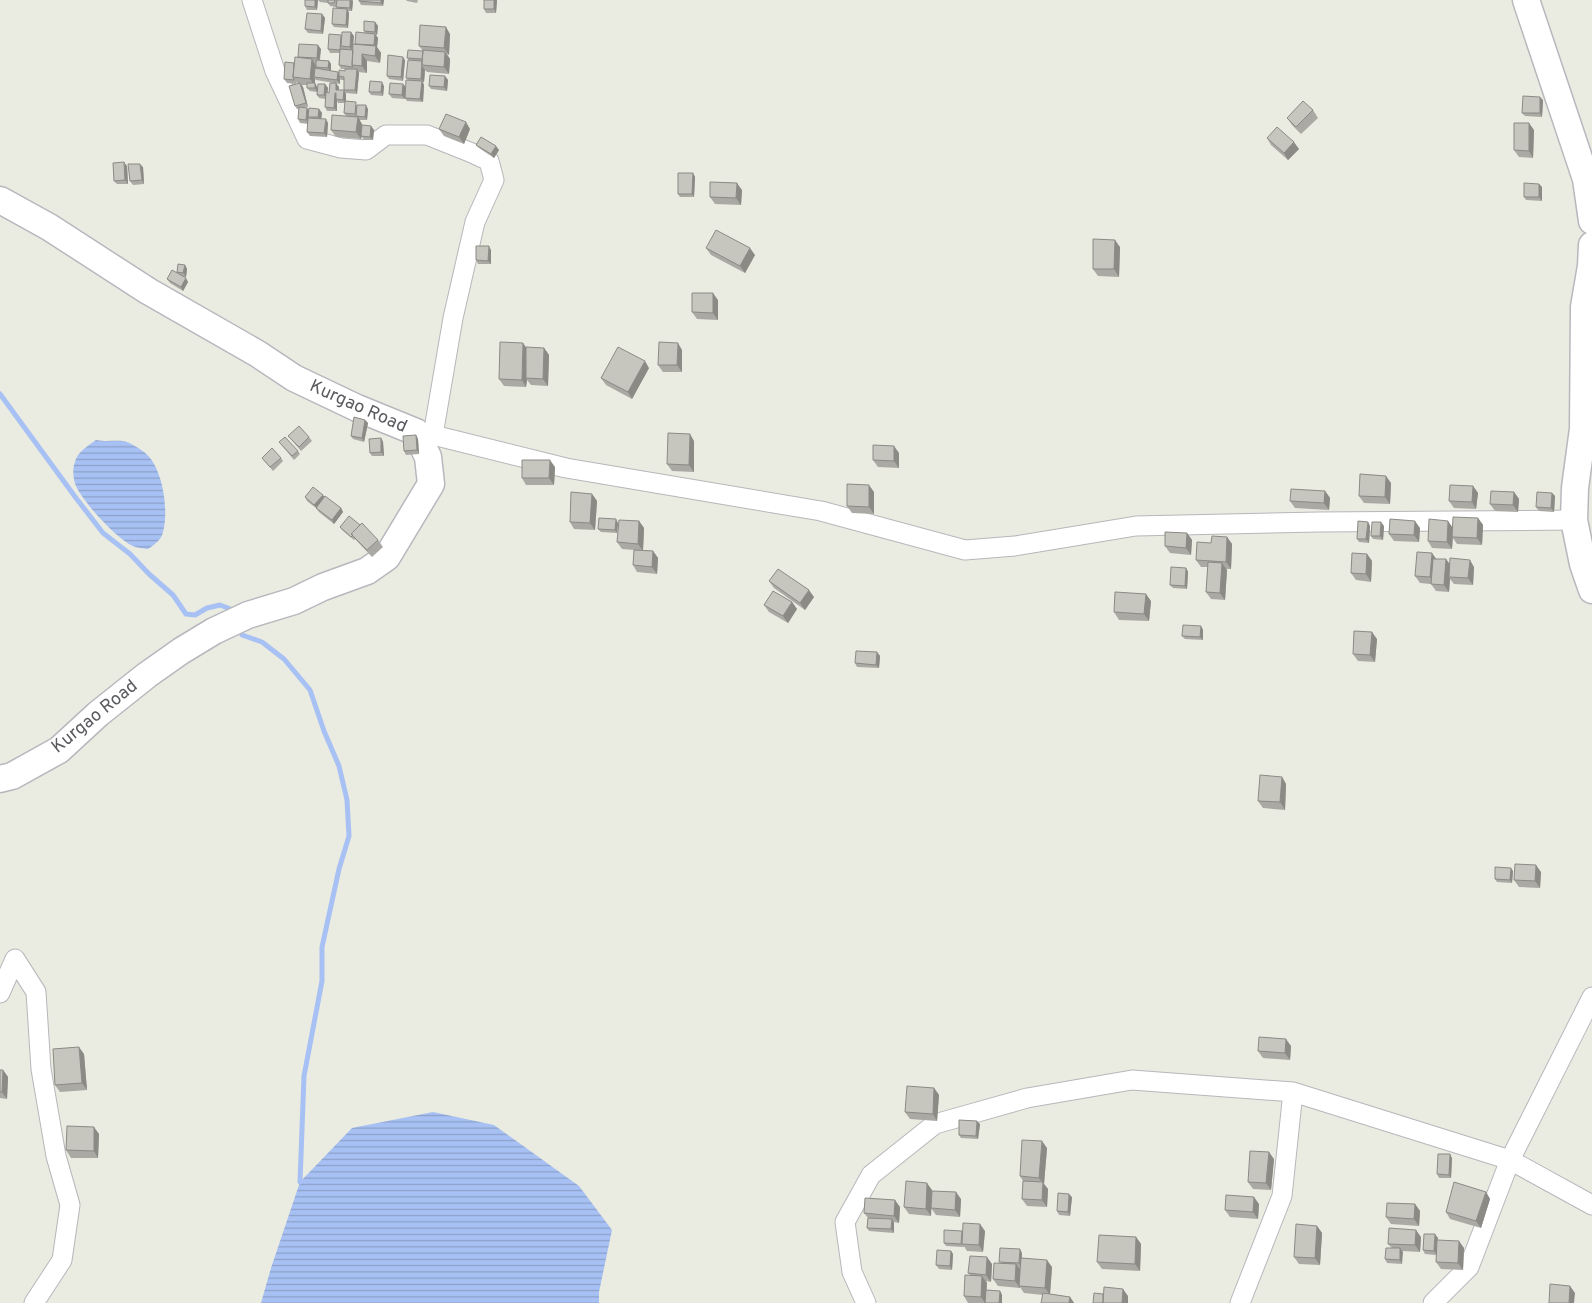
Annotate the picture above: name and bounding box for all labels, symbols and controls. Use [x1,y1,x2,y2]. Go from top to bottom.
street label: Kurgao Road [306,375,410,439]
street label: Kurgao Road [47,675,143,759]

